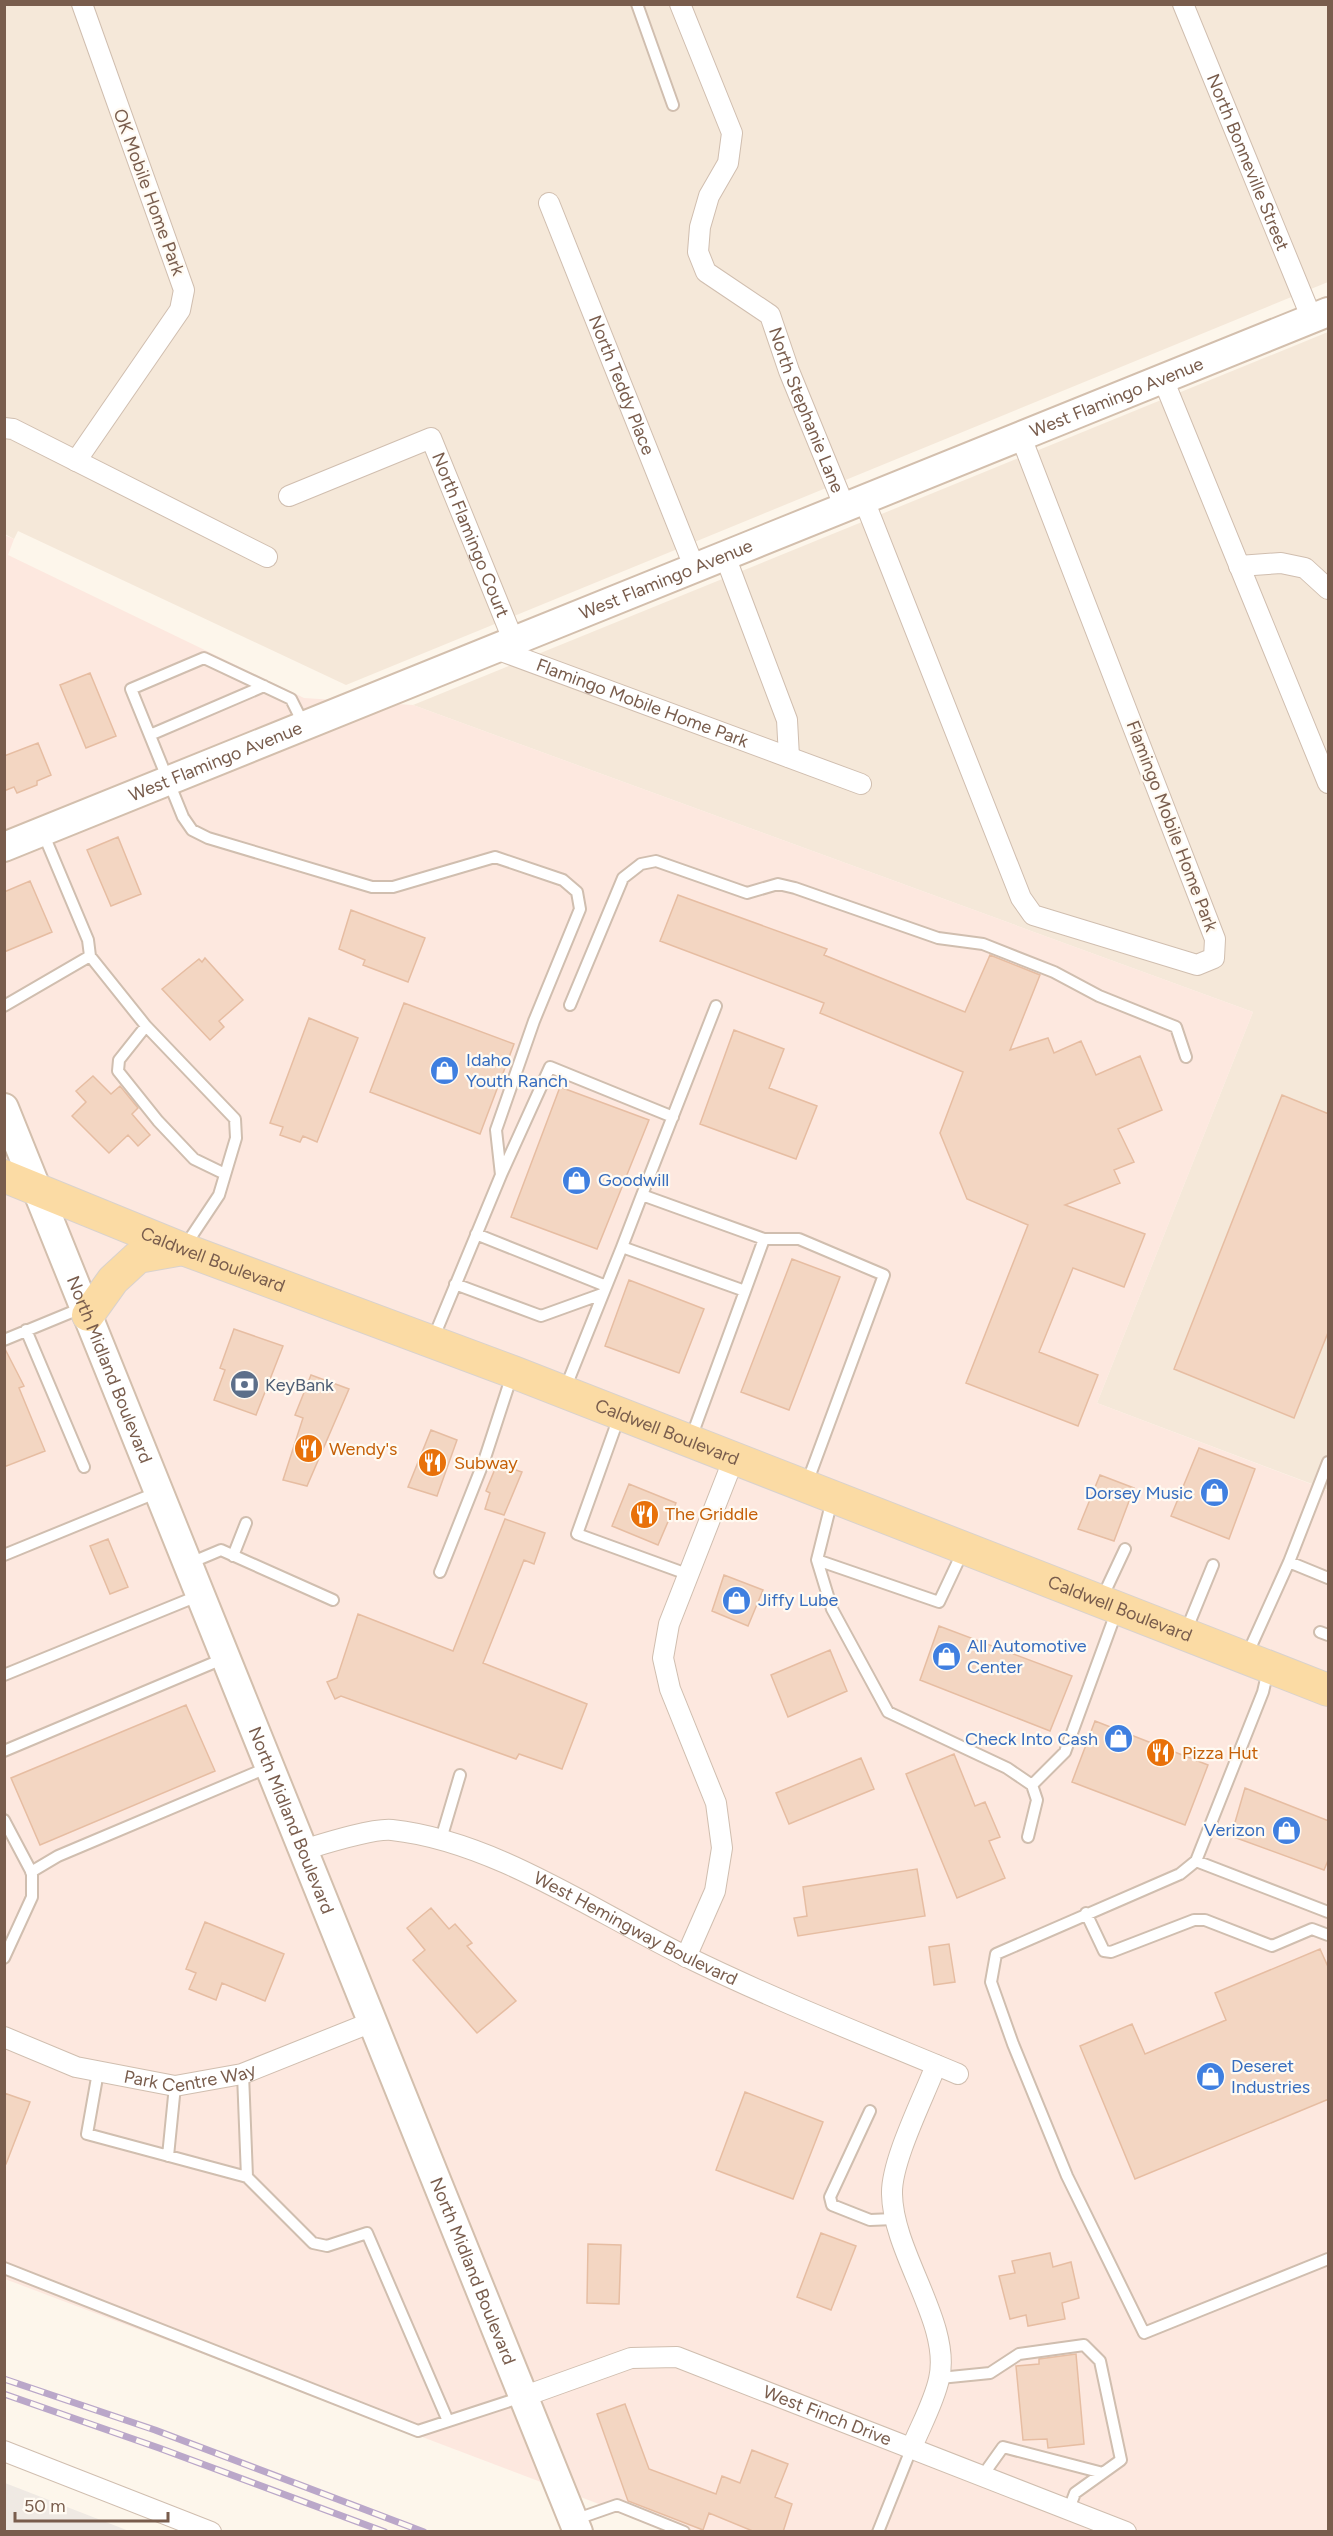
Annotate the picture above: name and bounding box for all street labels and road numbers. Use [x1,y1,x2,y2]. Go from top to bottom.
street label: North Bonneville Street [1202,71,1294,254]
street label: OK Mobile Home Park [109,106,189,279]
street label: North Teddy Place [584,312,659,458]
street label: North Stephanie Lane [764,324,849,496]
street label: West Flamingo Avenue [1027,353,1207,442]
street label: North Flamingo Court [427,449,514,621]
street label: West Flamingo Avenue [576,535,756,624]
street label: Flamingo Mobile Home Park [533,654,752,752]
street label: West Flamingo Avenue [126,717,305,806]
street label: Flamingo Mobile Home Park [1122,717,1223,935]
street label: Caldwell Boulevard [137,1222,288,1297]
street label: North Midland Boulevard [62,1273,157,1466]
street label: Caldwell Boulevard [592,1394,742,1470]
street label: Caldwell Boulevard [1045,1571,1195,1647]
street label: North Midland Boulevard [244,1723,339,1917]
street label: West Hemingway Boulevard [530,1867,741,1990]
street label: Park Centre Way [122,2058,260,2097]
street label: North Midland Boulevard [425,2174,520,2368]
street label: West Finch Drive [760,2381,895,2451]

